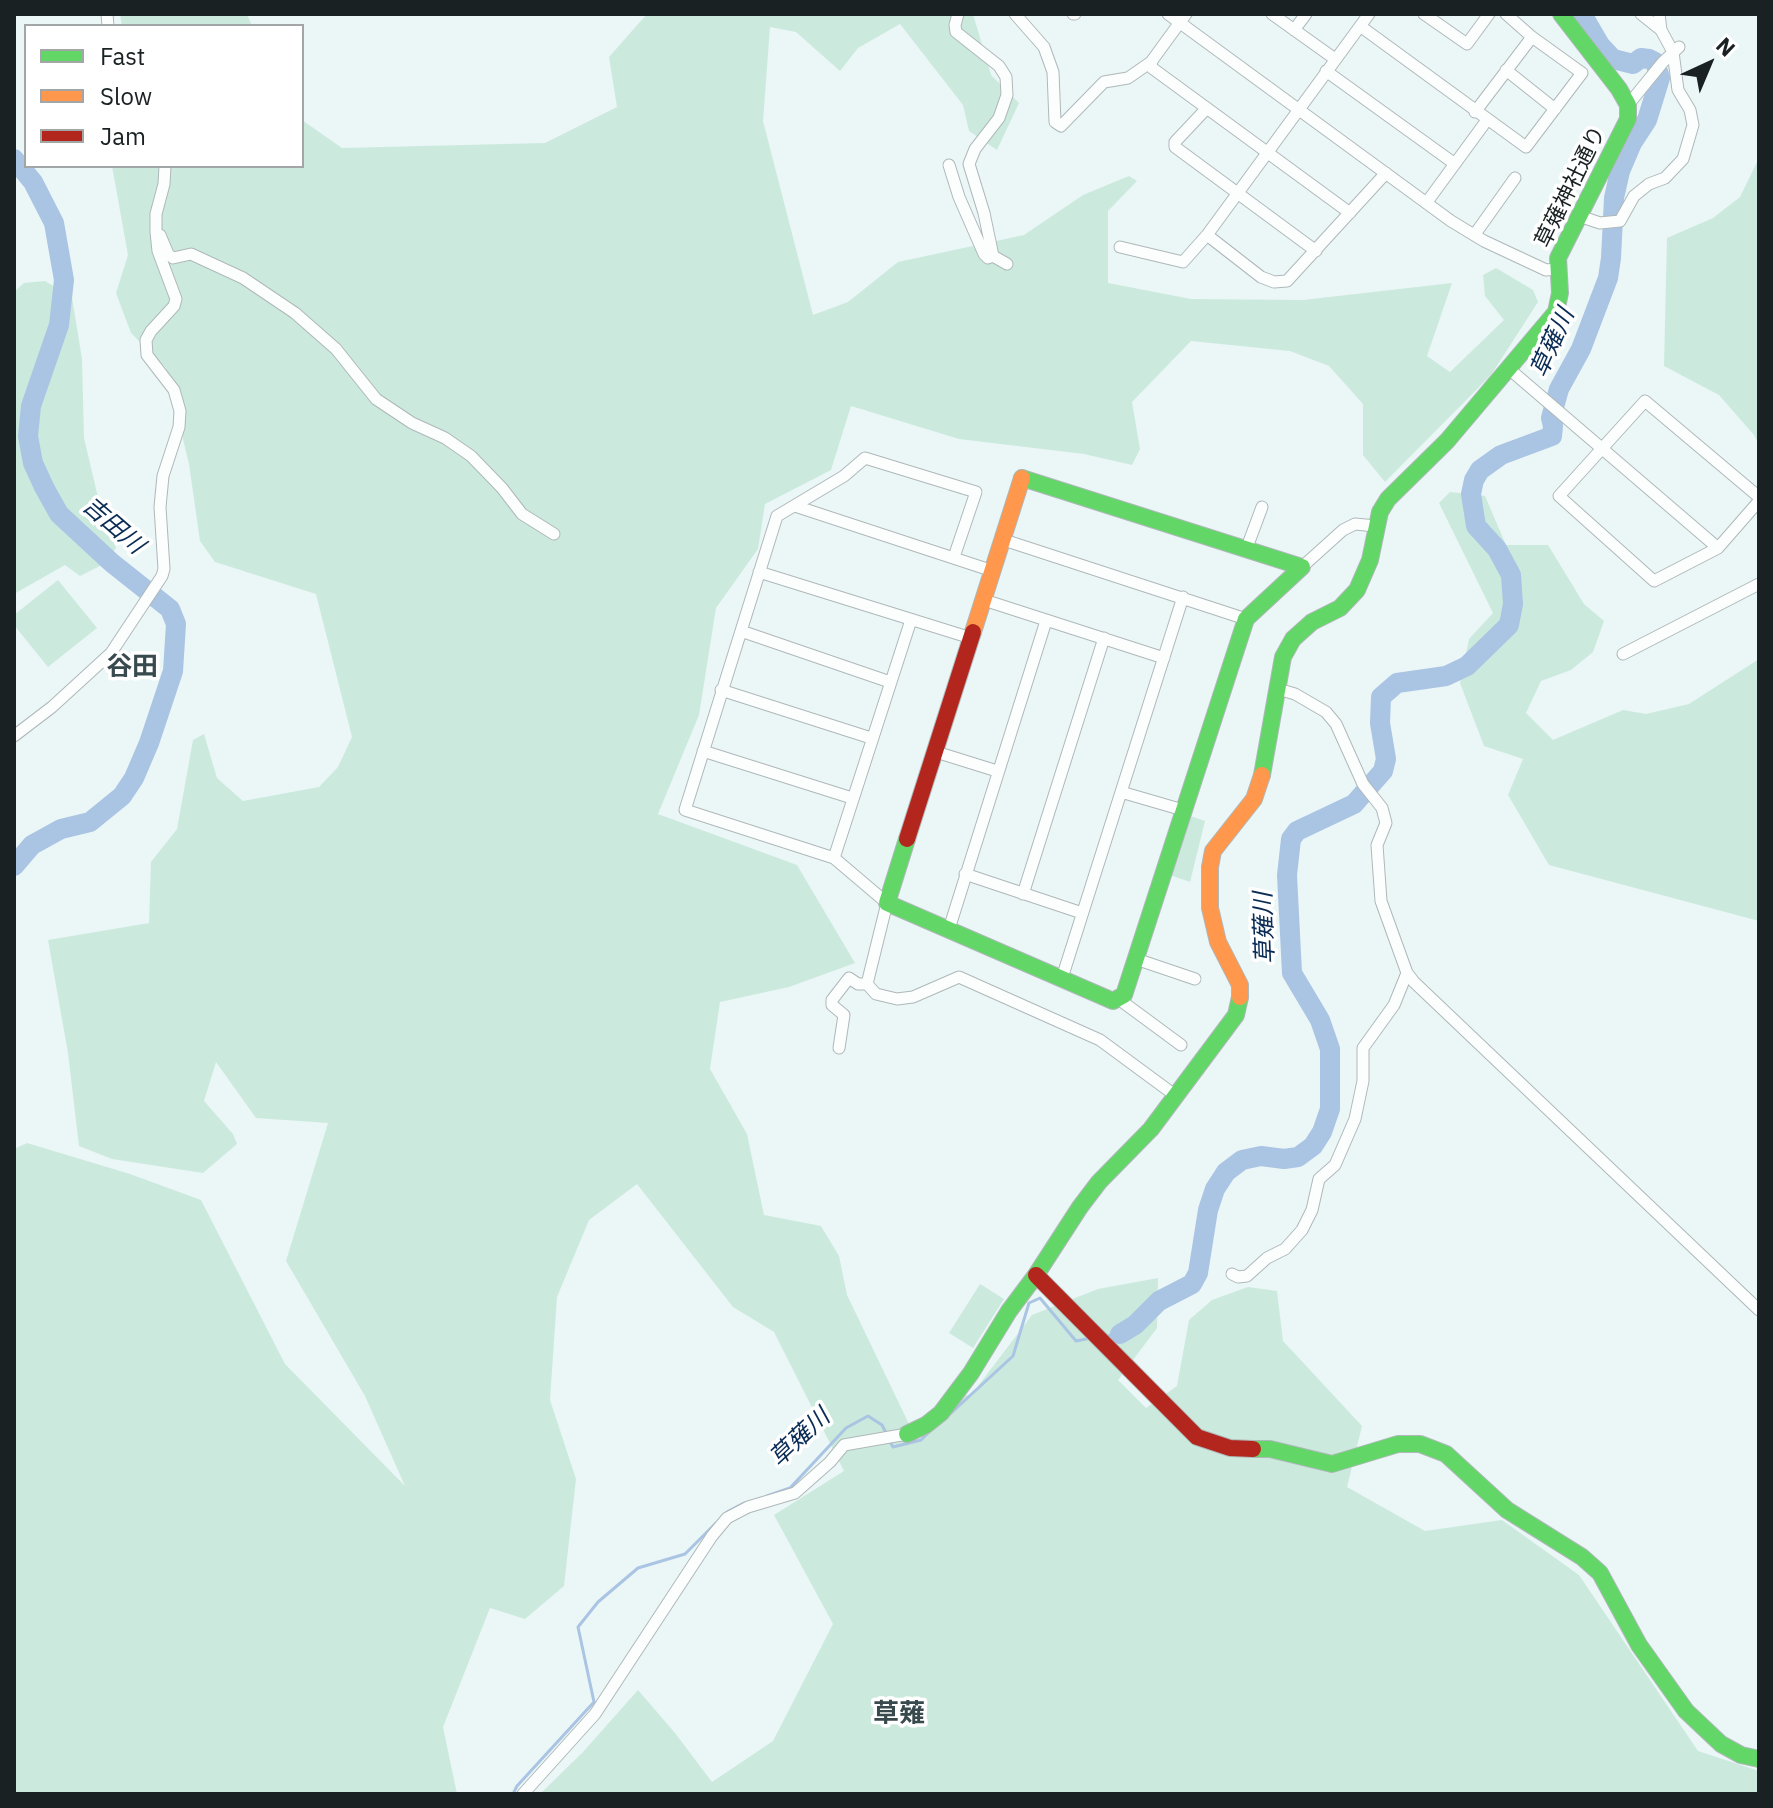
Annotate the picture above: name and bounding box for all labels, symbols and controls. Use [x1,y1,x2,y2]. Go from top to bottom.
legend [24,24,304,168]
north arrow [1669,24,1749,104]
text: N [1710,30,1742,62]
text: Fast [100,40,145,72]
text: Slow [100,80,152,112]
text: Jam [100,120,146,152]
street label: 草薙神社通り [1530,122,1612,252]
water label: 草薙川 [1525,304,1581,382]
water label: 吉田川 [76,492,150,560]
district label: 谷田 [106,651,158,683]
water label: 草薙川 [1249,892,1281,964]
water label: 草薙川 [764,1403,836,1473]
district label: 草薙 [873,1698,925,1730]

